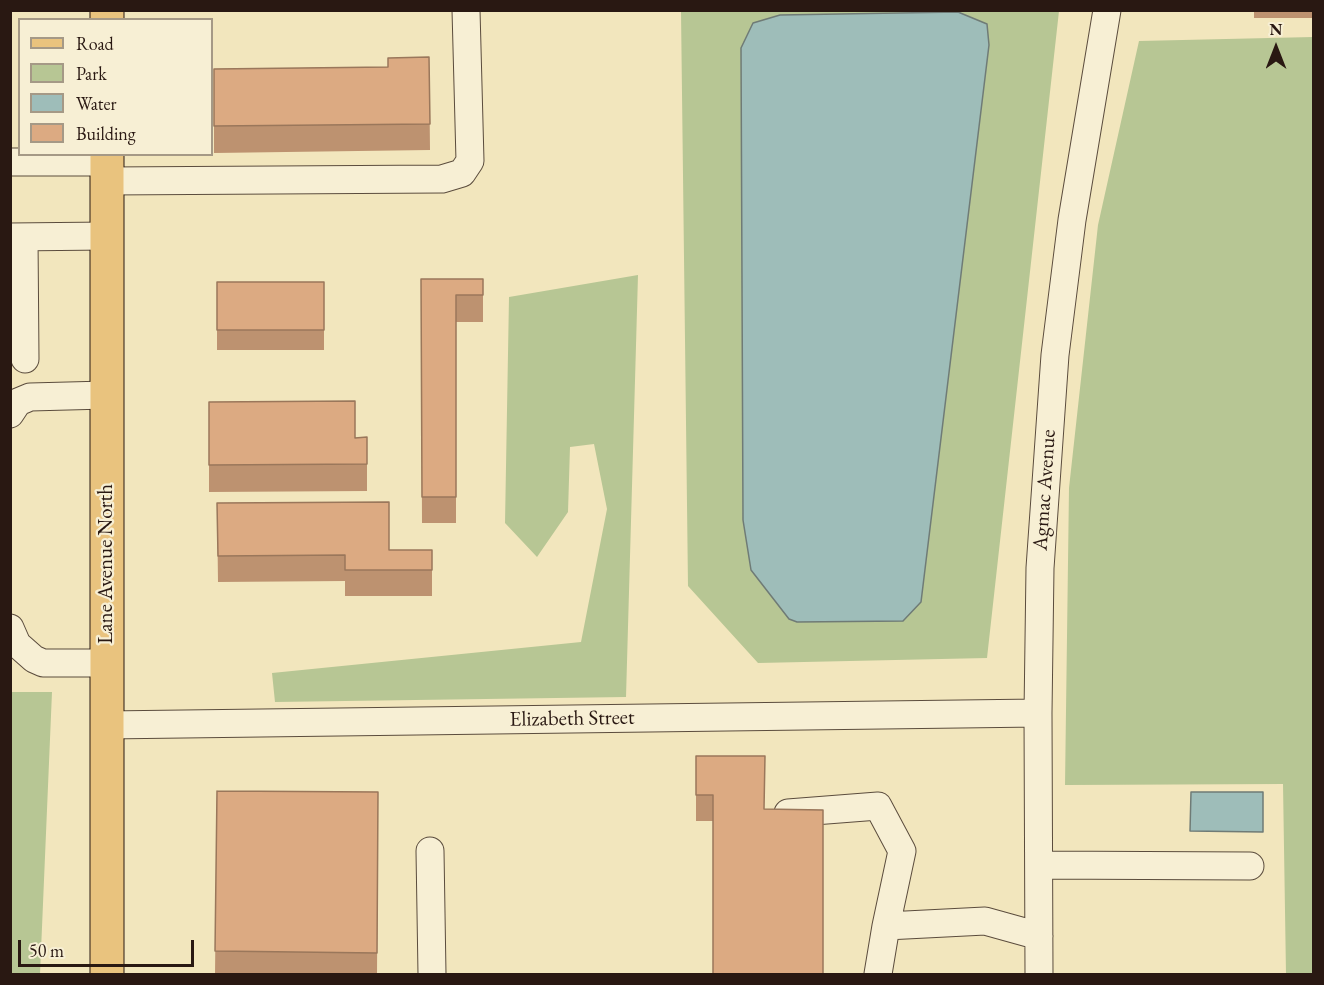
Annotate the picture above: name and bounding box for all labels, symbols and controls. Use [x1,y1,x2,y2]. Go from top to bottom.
legend [18,18,213,156]
north arrow [1246,18,1306,78]
text: N [1270,19,1282,40]
text: Road [76,32,114,55]
text: Park [76,62,107,85]
text: Water [76,92,117,115]
text: Building [76,122,136,145]
street label: Agmac Avenue [1028,429,1062,551]
street label: Lane Avenue North [93,484,119,644]
street label: Elizabeth Street [509,705,635,733]
scale bar [21,928,196,966]
text: 50 m [29,939,64,962]

